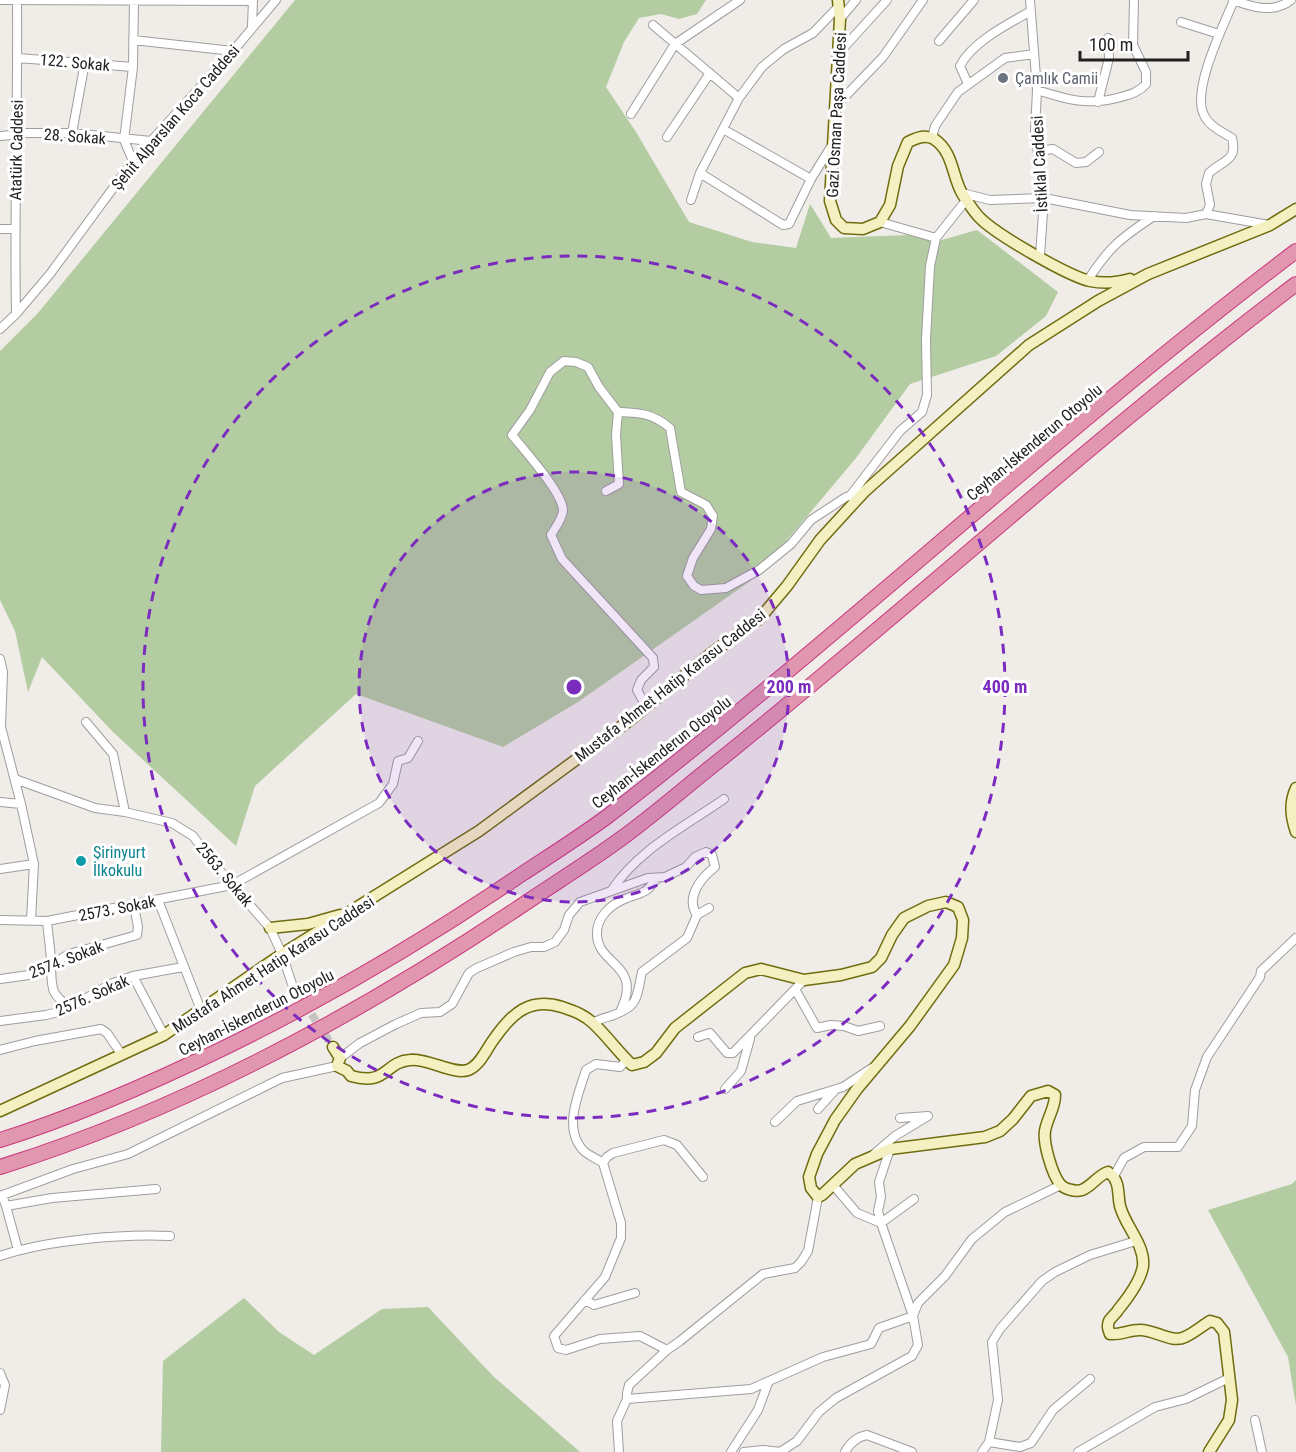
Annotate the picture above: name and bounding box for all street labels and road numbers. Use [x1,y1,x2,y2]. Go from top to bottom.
street label: Gazi Osman Paşa Caddesi [823,32,850,198]
street label: Şehit Alparslan Koca Caddesi [107,41,243,194]
street label: 122. Sokak [39,50,111,75]
street label: Atatürk Caddesi [6,99,27,201]
street label: İstiklal Caddesi [1027,115,1052,213]
street label: 28. Sokak [43,125,107,148]
street label: Ceyhan-İskenderun Otoyolu [963,380,1106,505]
street label: Mustafa Ahmet Hatip Karasu Caddesi [571,605,769,766]
street label: Ceyhan-İskenderun Otoyolu [588,692,735,813]
street label: 2563. Sokak [192,838,257,911]
street label: 2573. Sokak [77,892,158,925]
street label: Mustafa Ahmet Hatip Karasu Caddesi [169,892,378,1037]
street label: 2574. Sokak [26,936,107,982]
street label: Ceyhan-İskenderun Otoyolu [176,965,337,1060]
street label: 2576. Sokak [53,971,132,1020]

